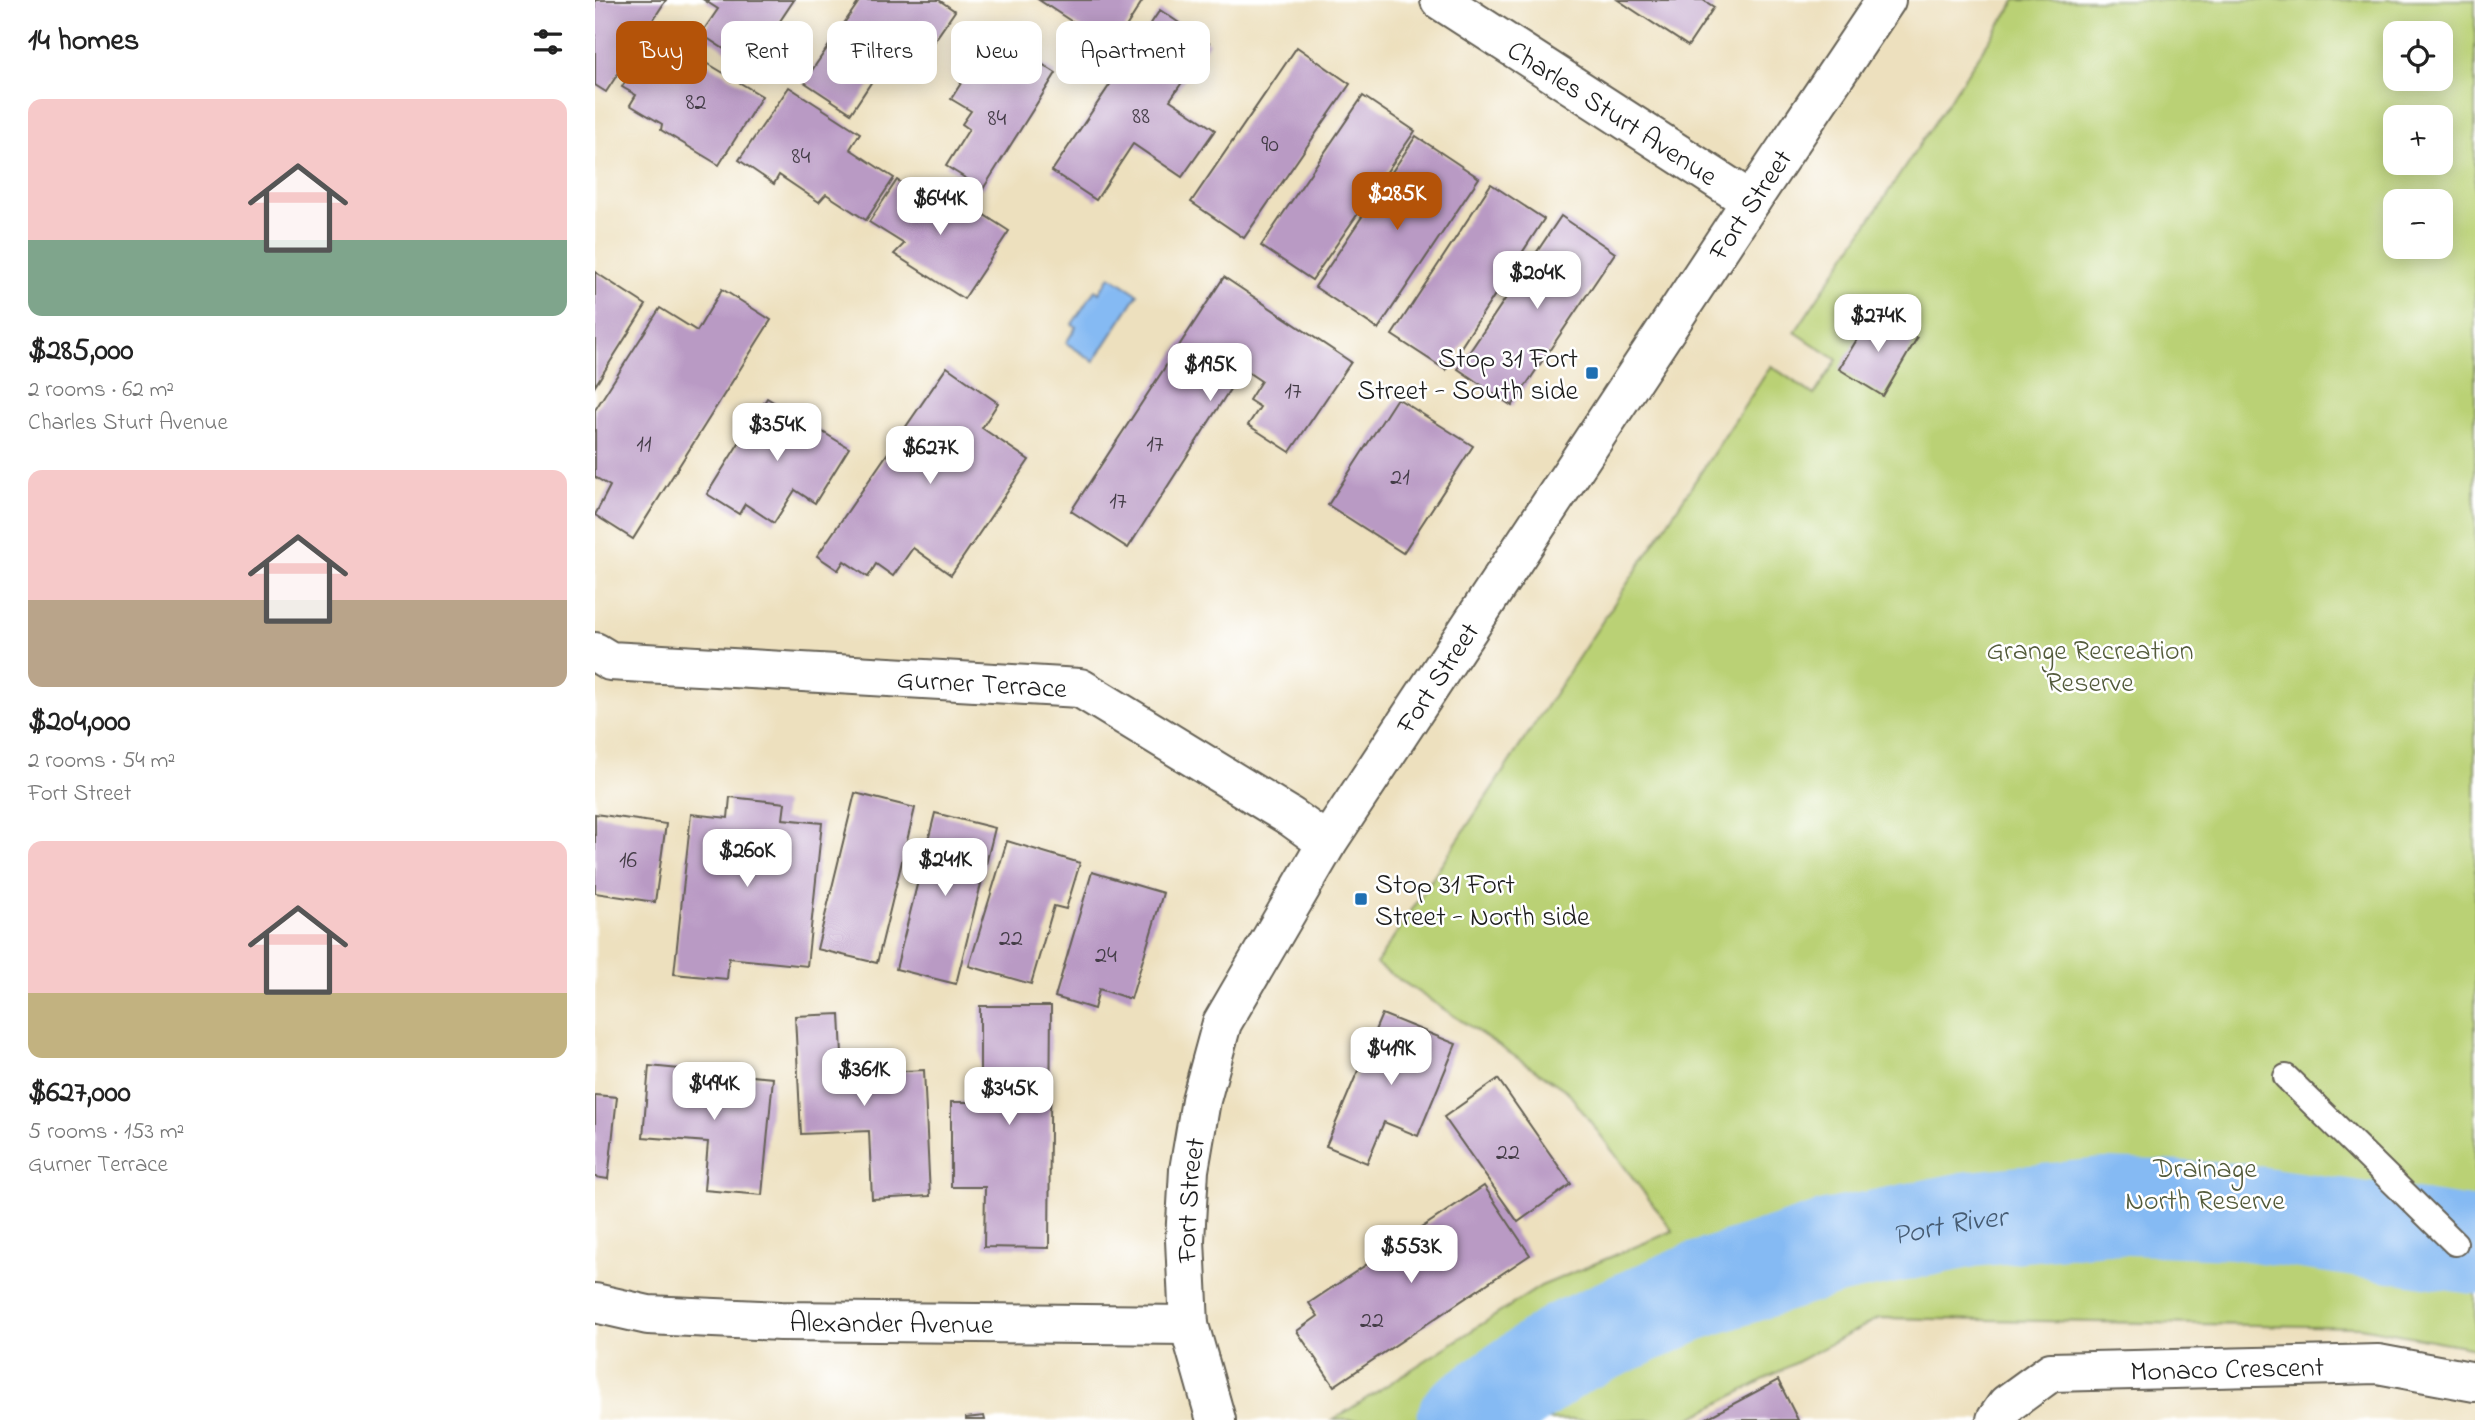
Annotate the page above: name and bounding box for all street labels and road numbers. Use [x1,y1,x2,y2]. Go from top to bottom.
street label: Charles Sturt Avenue [1498,32,1725,198]
street label: Fort Street [1700,142,1804,271]
street label: Fort Street [1387,615,1491,744]
street label: Gurner Terrace [895,661,1068,711]
street label: Fort Street [1168,1135,1218,1265]
street label: Alexander Avenue [789,1304,994,1347]
street label: Monaco Crescent [2130,1348,2324,1394]

